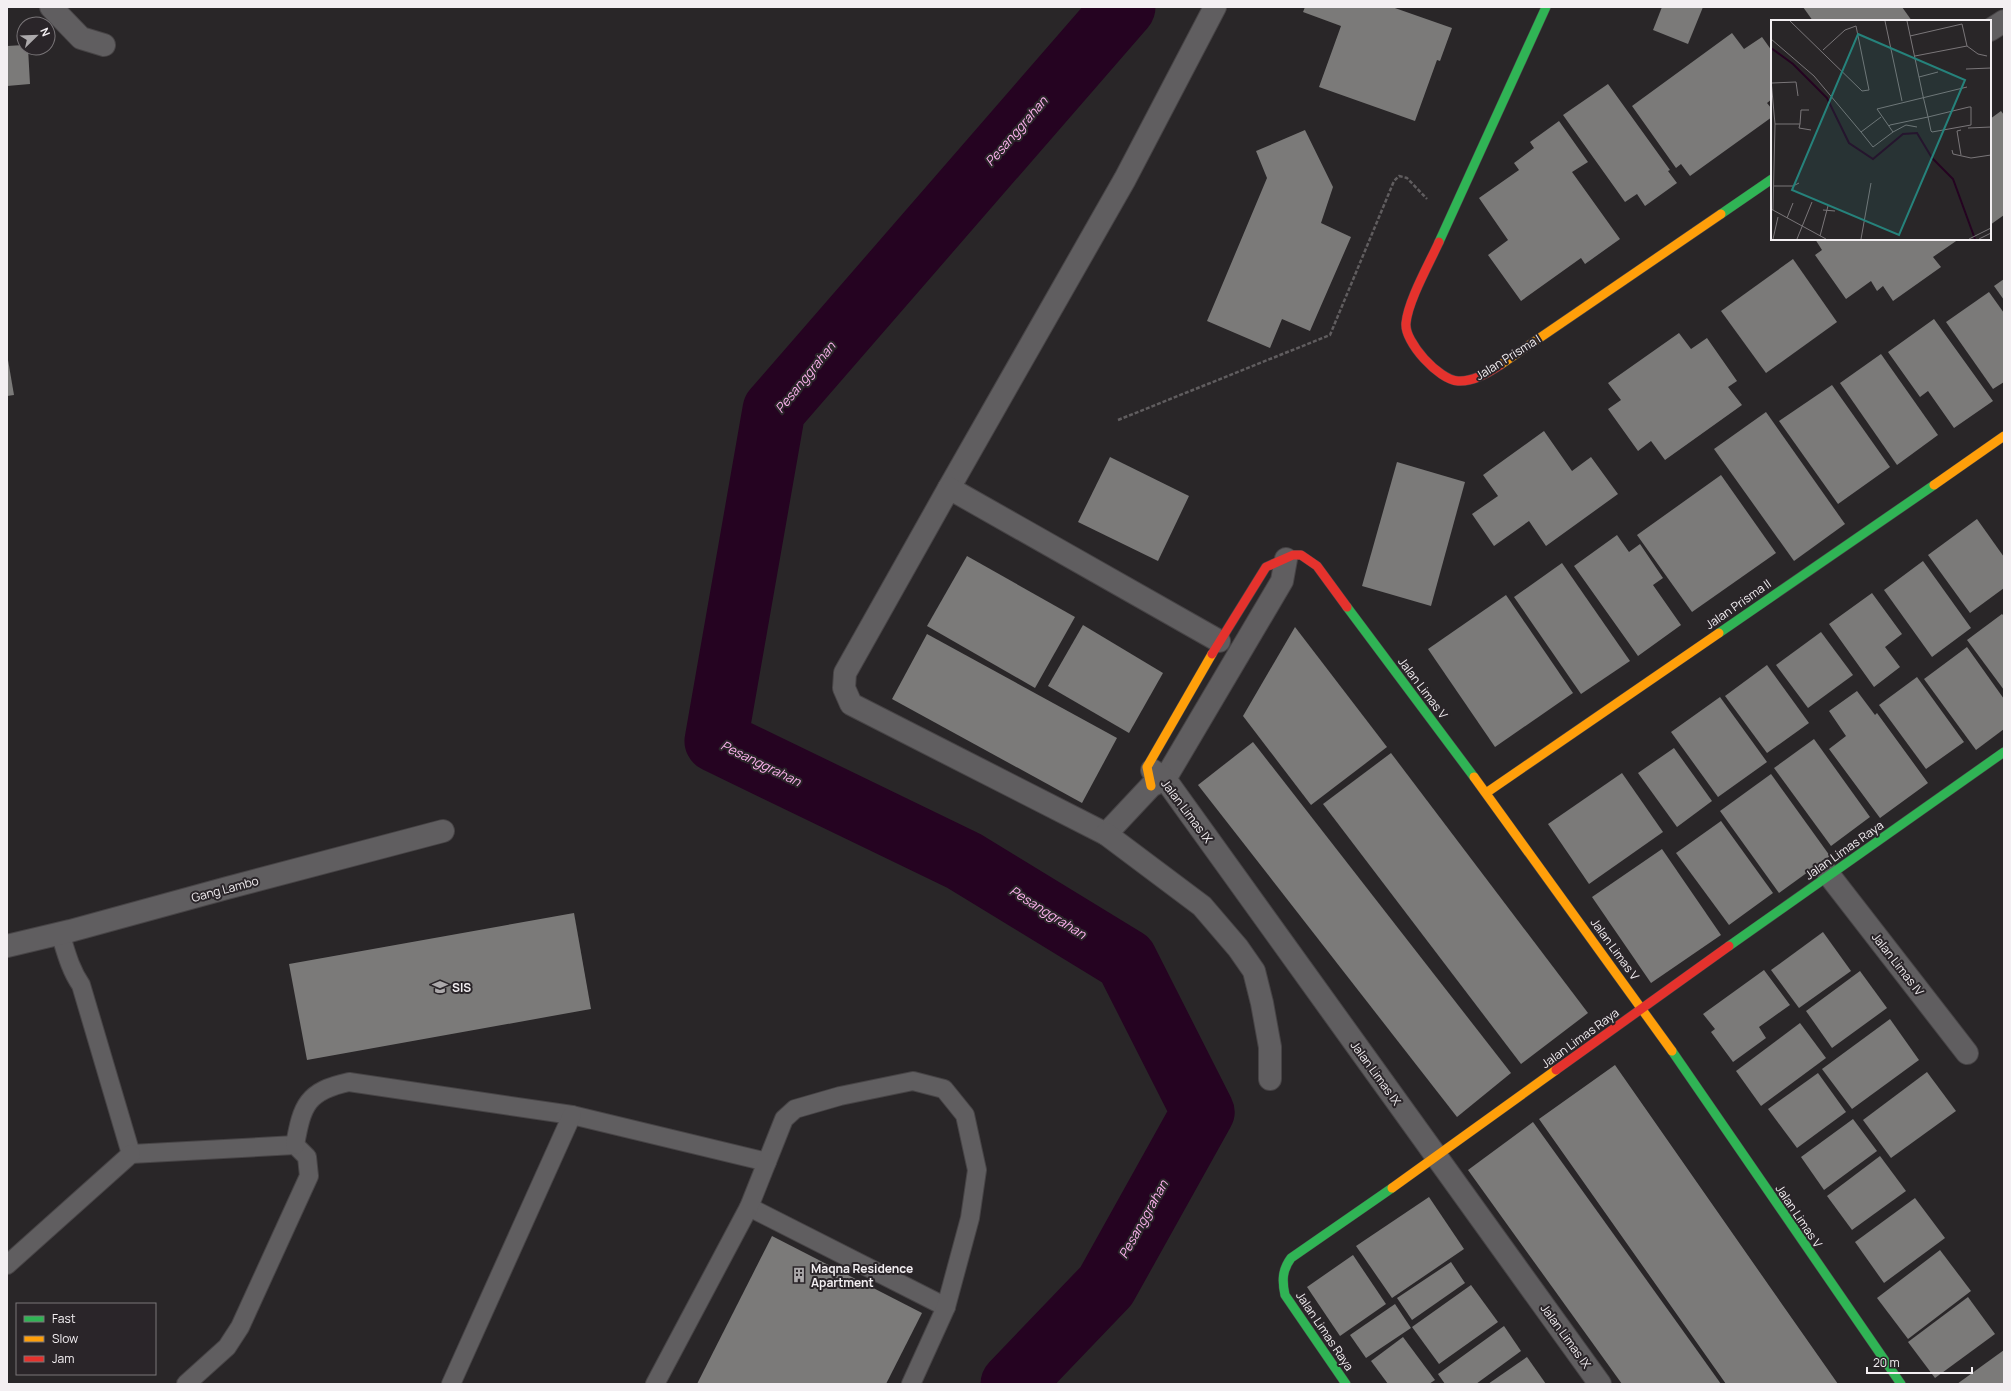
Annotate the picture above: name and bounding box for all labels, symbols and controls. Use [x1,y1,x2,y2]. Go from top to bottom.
north arrow [16,16,56,56]
inset map [1771,20,1991,240]
text: N [37,25,54,39]
water label: Pesanggrahan [981,91,1052,170]
street label: Jalan Prisma I [1472,330,1544,384]
water label: Pesanggrahan [771,337,840,416]
street label: Jalan Prisma II [1702,575,1774,633]
street label: Jalan Limas V [1394,654,1452,723]
water label: Pesanggrahan [718,736,805,791]
street label: Jalan Limas IX [1157,776,1217,847]
street label: Jalan Limas Raya [1801,817,1887,883]
street label: Gang Lambo [190,872,260,906]
water label: Pesanggrahan [1006,881,1091,943]
street label: Jalan Limas V [1587,914,1644,984]
street label: Jalan Limas IV [1868,929,1928,1000]
school or university icon: SIS [431,978,449,996]
place label: SIS [452,979,471,996]
street label: Jalan Limas Raya [1538,1004,1622,1072]
street label: Jalan Limas IX [1347,1037,1406,1109]
water label: Pesanggrahan [1114,1176,1173,1261]
street label: Jalan Limas V [1772,1181,1827,1252]
place label: Maqna Residence Apartment [811,1260,913,1291]
building icon: Maqna Residence Apartment [790,1266,808,1284]
street label: Jalan Limas Raya [1292,1288,1358,1374]
street label: Jalan Limas IX [1537,1300,1596,1372]
legend [16,1303,156,1375]
text: Fast [52,1310,76,1327]
text: Slow [52,1330,78,1347]
scale bar [1867,1349,1972,1375]
text: Jam [52,1350,74,1367]
text: 20 m [1873,1354,1900,1371]

